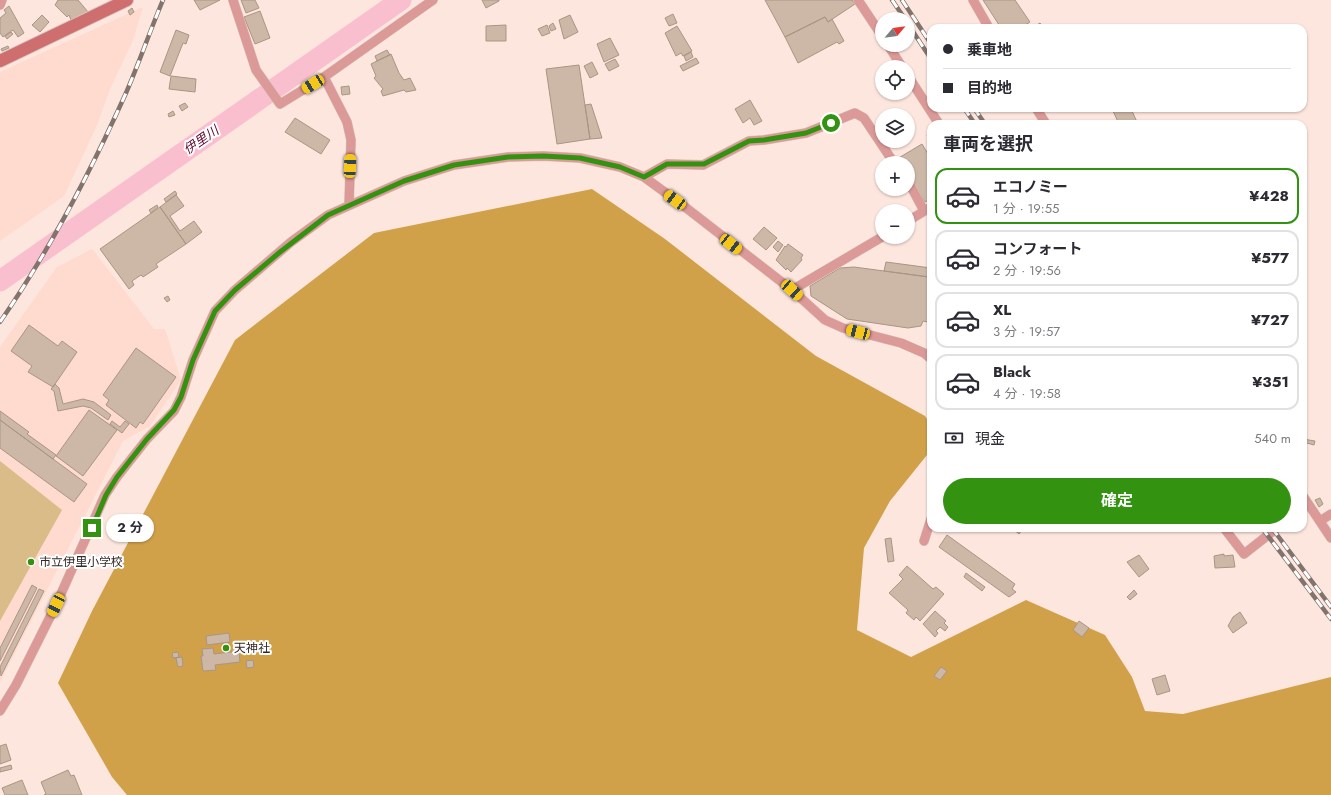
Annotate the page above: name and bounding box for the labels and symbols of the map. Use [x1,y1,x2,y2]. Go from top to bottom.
north arrow [875,12,915,52]
car [300,73,326,95]
route start [822,114,840,132]
water label: 伊里川 [180,120,224,159]
car [344,154,356,178]
car [662,188,688,212]
car [718,232,744,256]
car [779,278,805,302]
car [845,323,871,341]
callout: 2 分 [106,514,154,542]
route end [83,519,101,537]
place label: 市立伊里小学校 [39,553,123,571]
marker: 市立伊里小学校 [26,557,36,567]
car [45,592,67,618]
place label: 天神社 [234,639,270,657]
marker: 天神社 [221,643,231,653]

